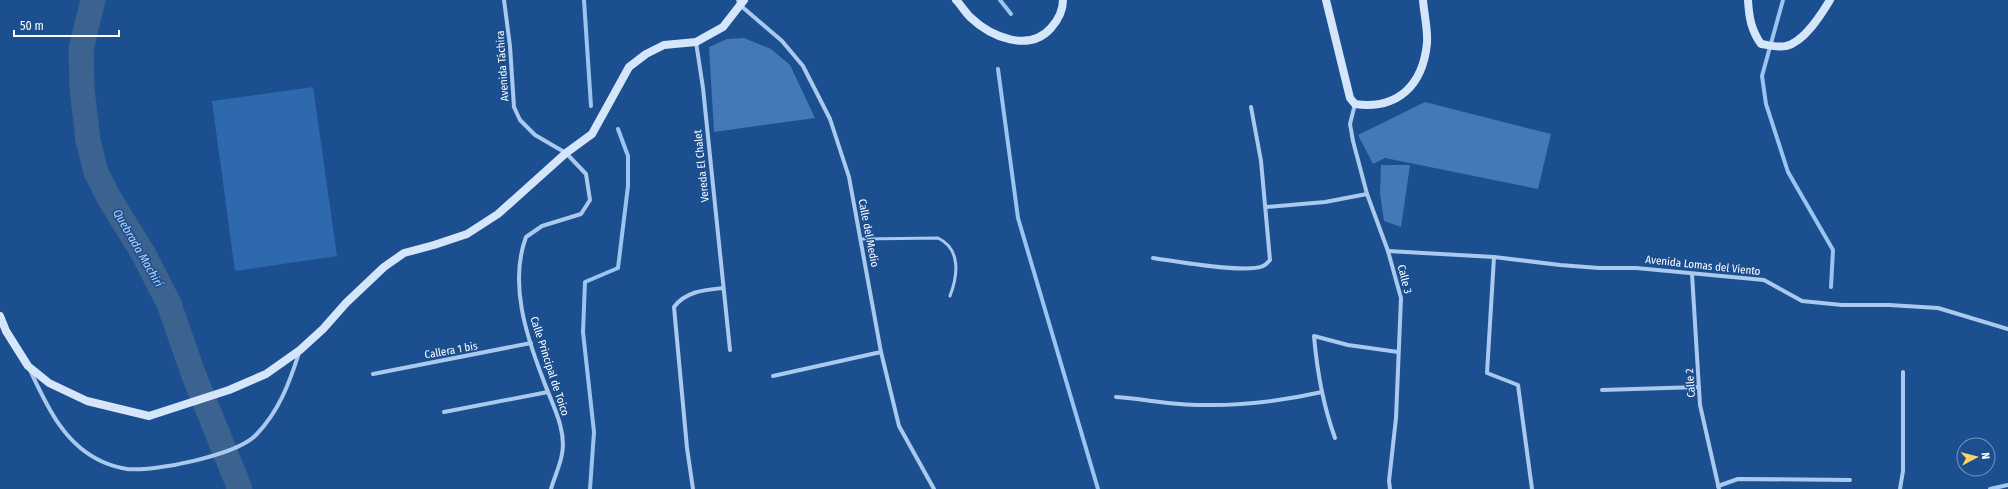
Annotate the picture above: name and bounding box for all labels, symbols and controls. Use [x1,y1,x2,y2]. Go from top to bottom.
scale bar [14,12,119,38]
text: 50 m [20,19,44,33]
street label: Avenida Táchira [494,30,511,102]
street label: Vereda El Chalet [691,129,712,203]
street label: Calle del Medio [856,198,882,268]
water label: Quebrada Machirí [110,207,166,290]
street label: Avenida Lomas del Viento [1645,253,1761,278]
street label: Calle 3 [1395,263,1414,295]
street label: Calle Principal de Toico [527,315,572,418]
street label: Callera 1 bis [424,339,479,362]
street label: Calle 2 [1683,368,1698,398]
north arrow [1956,437,1996,477]
text: N [1979,452,1992,460]

